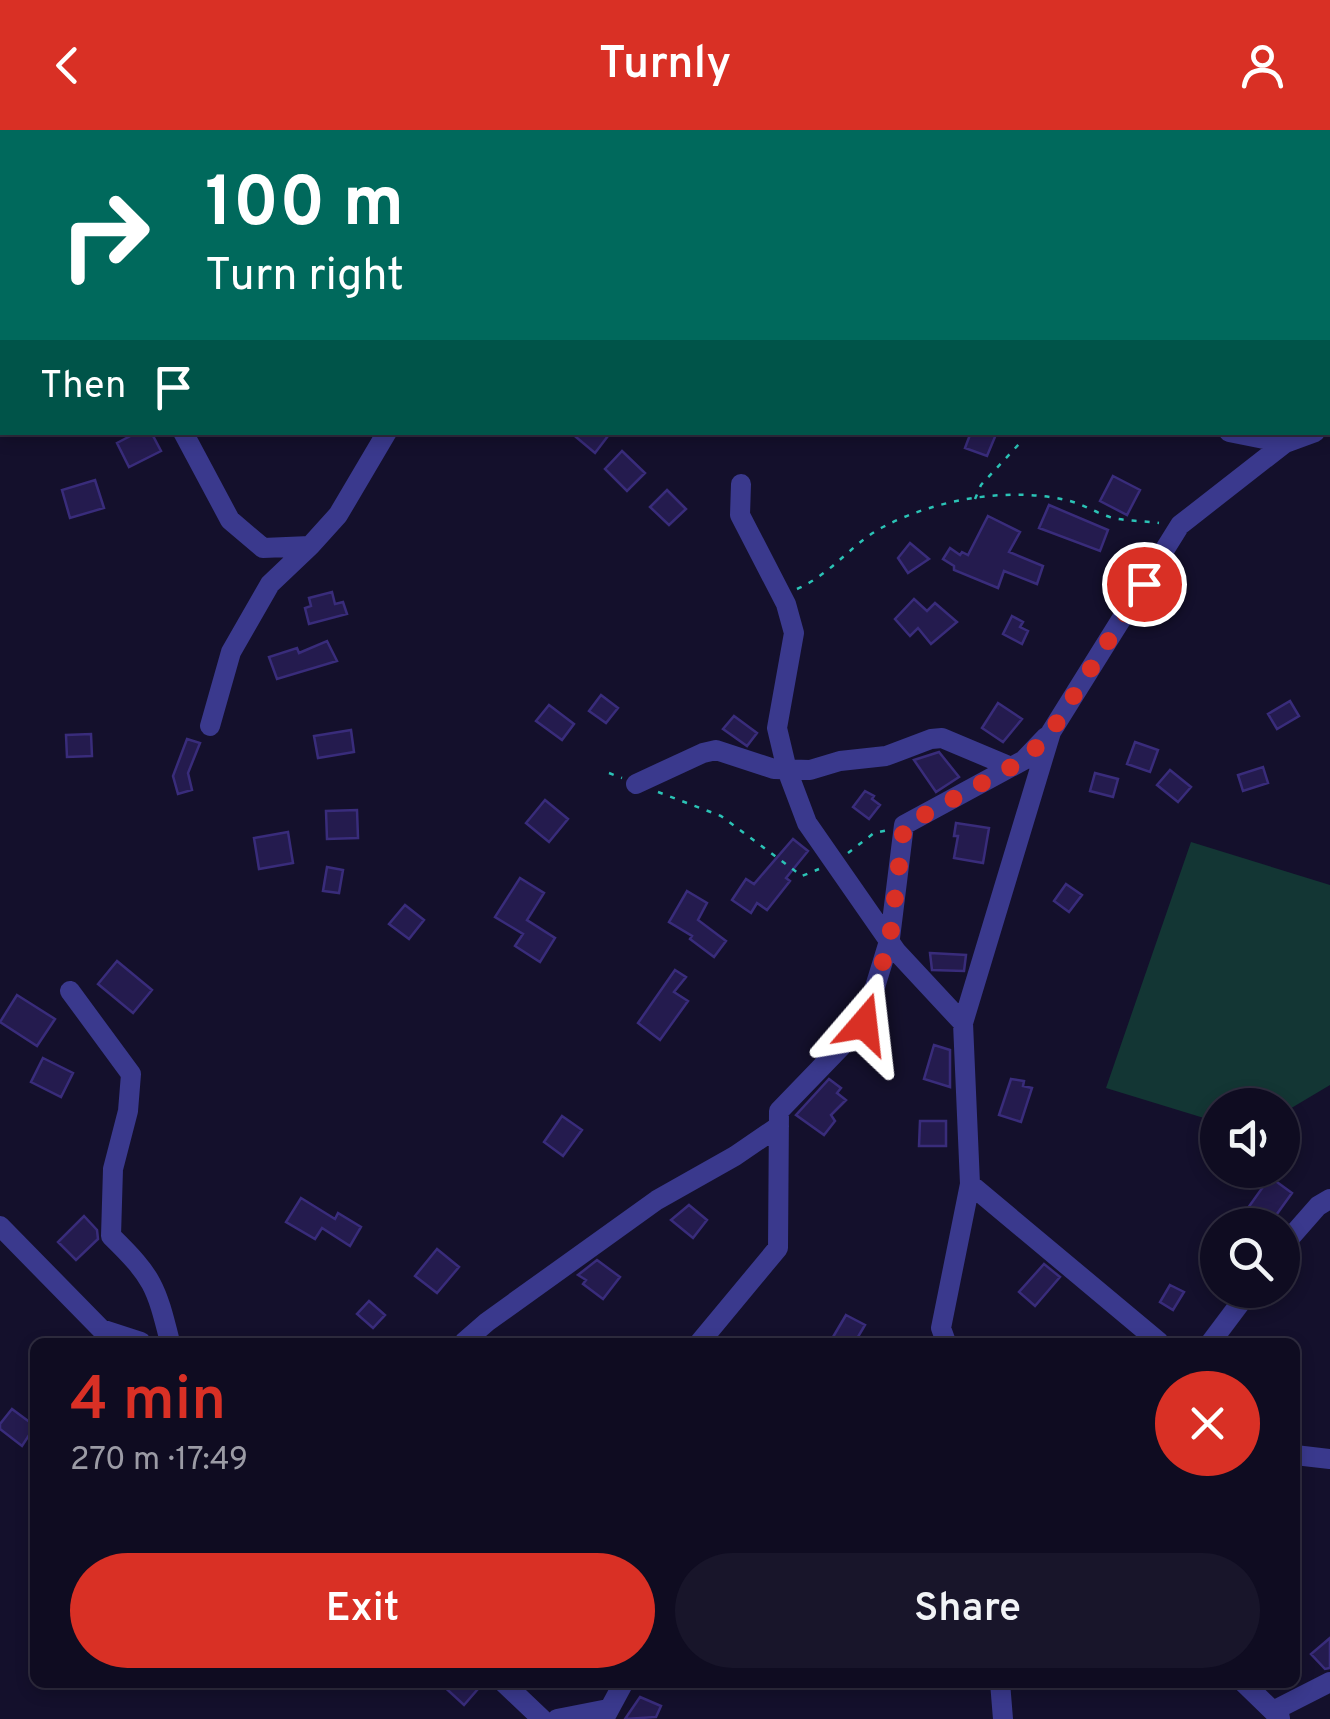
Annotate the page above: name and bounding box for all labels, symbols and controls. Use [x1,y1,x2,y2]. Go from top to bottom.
text: Turnly [599,37,731,94]
icon: back [40,38,95,93]
icon: person [1235,38,1290,93]
text: 100 m [205,162,404,251]
icon: right [40,170,170,300]
text: Turn right [205,249,404,306]
icon: arrive [146,360,201,415]
text: Then [40,363,126,412]
pin [1102,542,1187,627]
icon: arrive [1117,557,1172,612]
position arrow [812,972,916,1076]
map controls [1200,1088,1300,1308]
button: sound [1200,1088,1300,1188]
button: search [1200,1208,1300,1308]
text: 4 min [70,1365,226,1441]
button: close [1155,1371,1260,1476]
text: 270 m · 17:49 [70,1441,248,1481]
button: Exit [70,1553,655,1668]
button: Share [675,1553,1260,1668]

